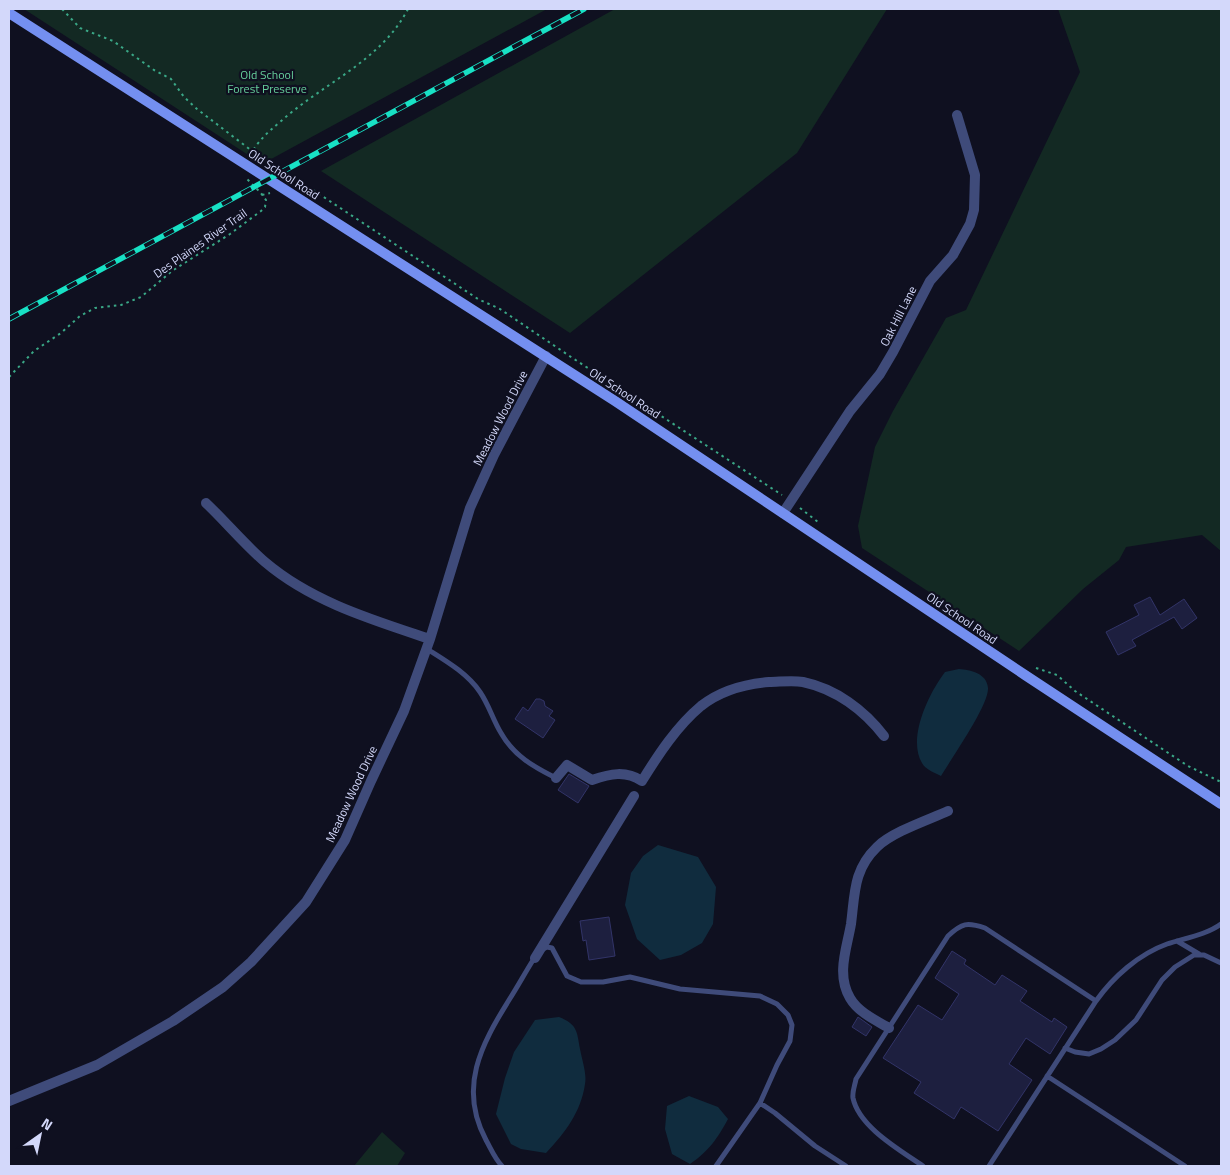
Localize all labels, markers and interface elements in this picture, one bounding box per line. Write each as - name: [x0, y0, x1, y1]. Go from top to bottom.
- park label: Old School Forest Preserve: [227, 65, 307, 98]
- street label: Old School Road: [244, 144, 324, 204]
- street label: Des Plaines River Trail: [149, 203, 251, 283]
- street label: Oak Hill Lane: [875, 283, 921, 349]
- street label: Old School Road: [585, 363, 665, 423]
- street label: Meadow Wood Drive: [468, 367, 532, 469]
- street label: Old School Road: [923, 587, 1001, 649]
- street label: Meadow Wood Drive: [320, 742, 382, 846]
- north arrow: [15, 1110, 65, 1160]
- text: N: [38, 1112, 57, 1135]

